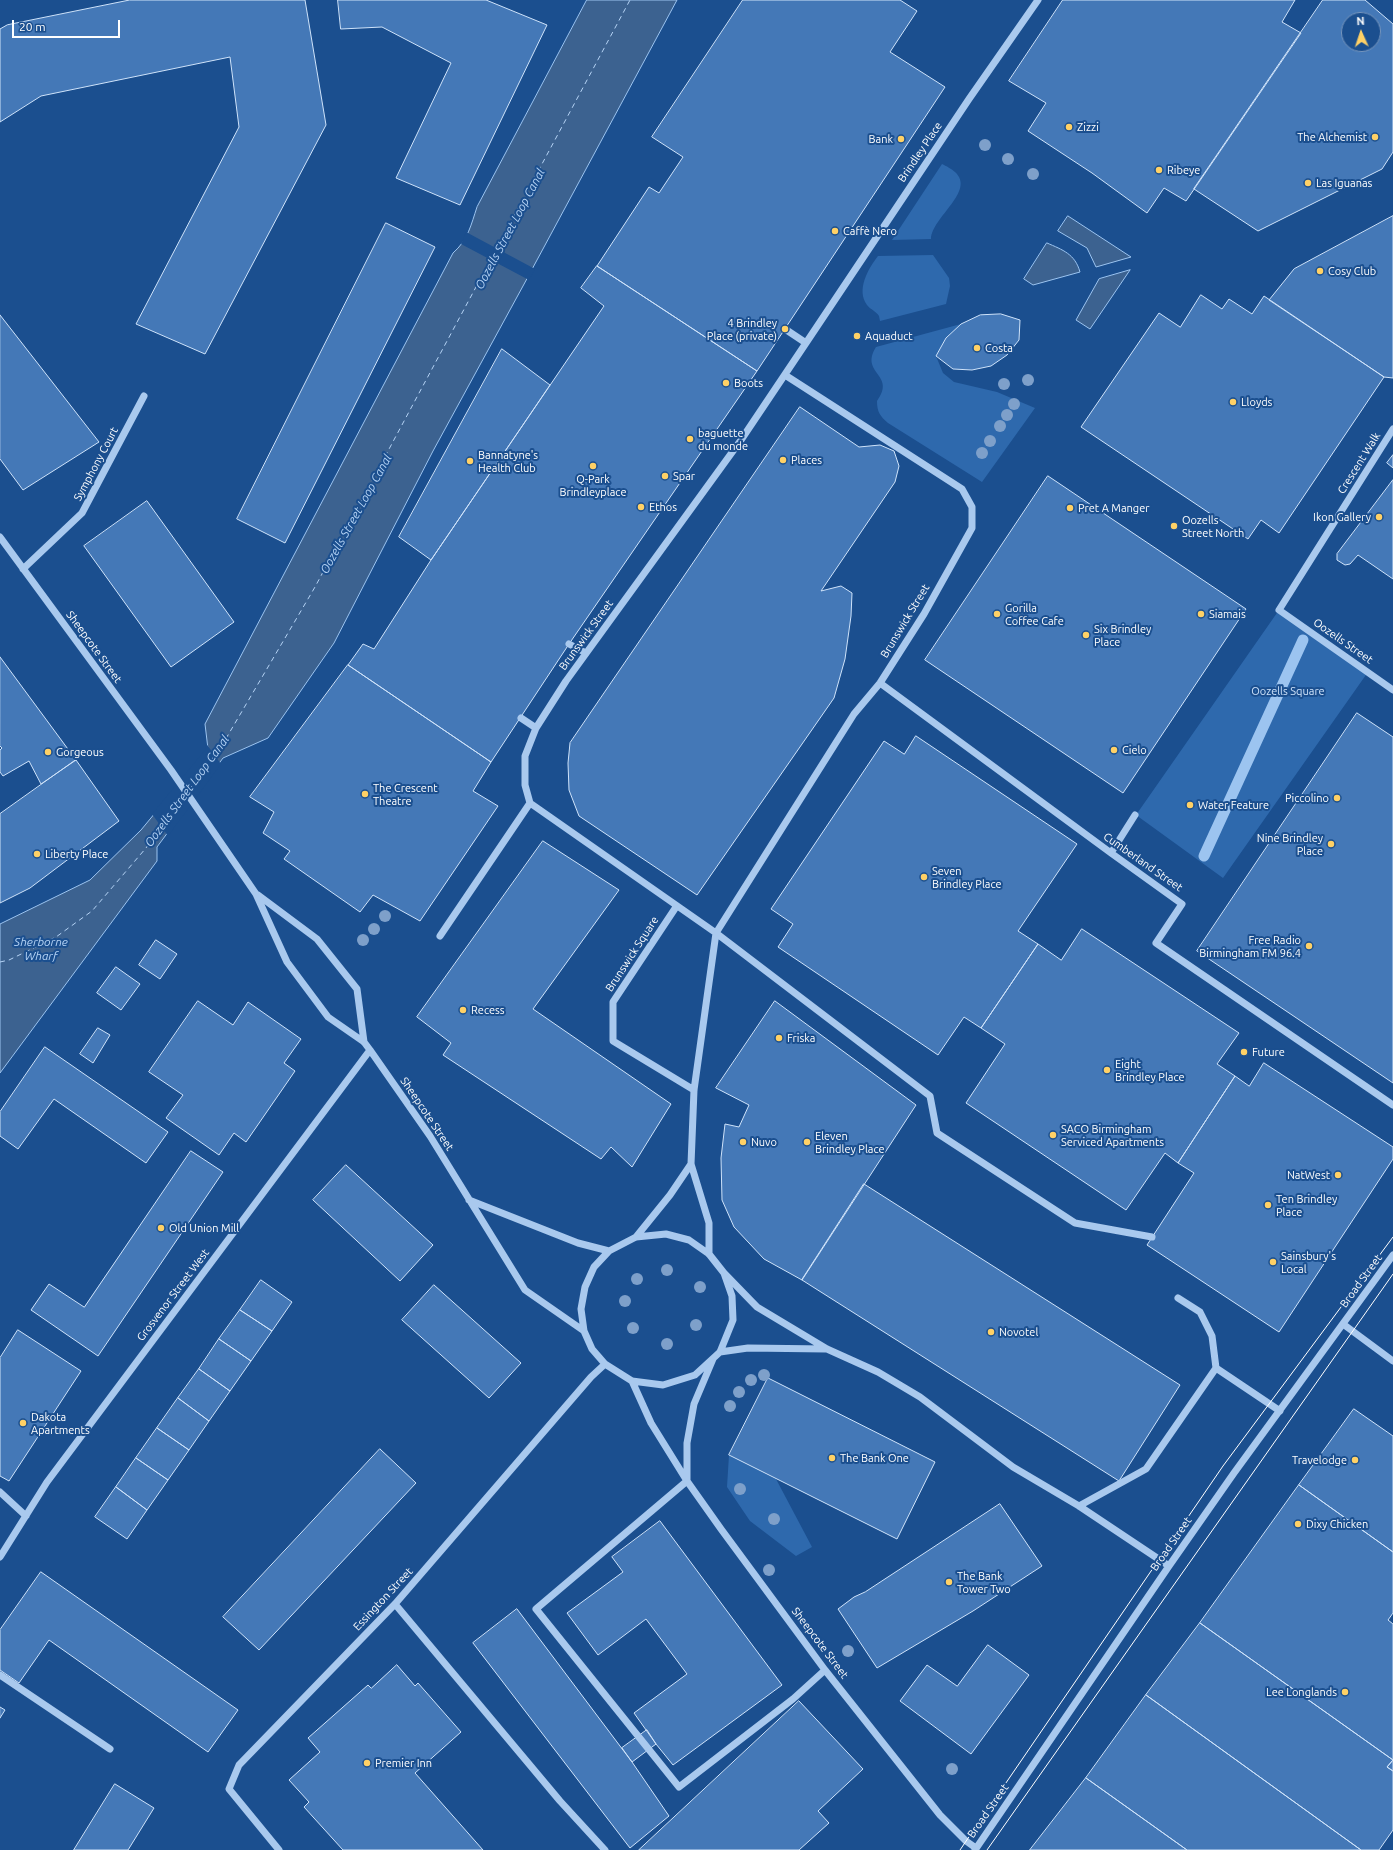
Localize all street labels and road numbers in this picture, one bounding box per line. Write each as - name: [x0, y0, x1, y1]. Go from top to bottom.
- street label: Brindley Place: [895, 119, 945, 185]
- street label: Symphony Court: [71, 425, 121, 503]
- street label: Crescent Walk: [1335, 430, 1383, 496]
- street label: Brunswick Street: [878, 582, 932, 660]
- street label: Brunswick Street: [556, 597, 616, 673]
- street label: Sheepcote Street: [63, 608, 125, 686]
- street label: Oozells Street: [1311, 616, 1375, 666]
- street label: Cumberland Street: [1101, 830, 1185, 894]
- street label: Brunswick Square: [603, 914, 661, 994]
- street label: Sheepcote Street: [398, 1075, 456, 1153]
- street label: Grosvenor Street West: [134, 1246, 212, 1344]
- street label: Broad Street: [1337, 1252, 1385, 1310]
- street label: Broad Street: [1148, 1514, 1194, 1574]
- street label: Essington Street: [350, 1565, 416, 1633]
- street label: Sheepcote Street: [789, 1605, 851, 1681]
- street label: Broad Street: [965, 1781, 1011, 1841]

